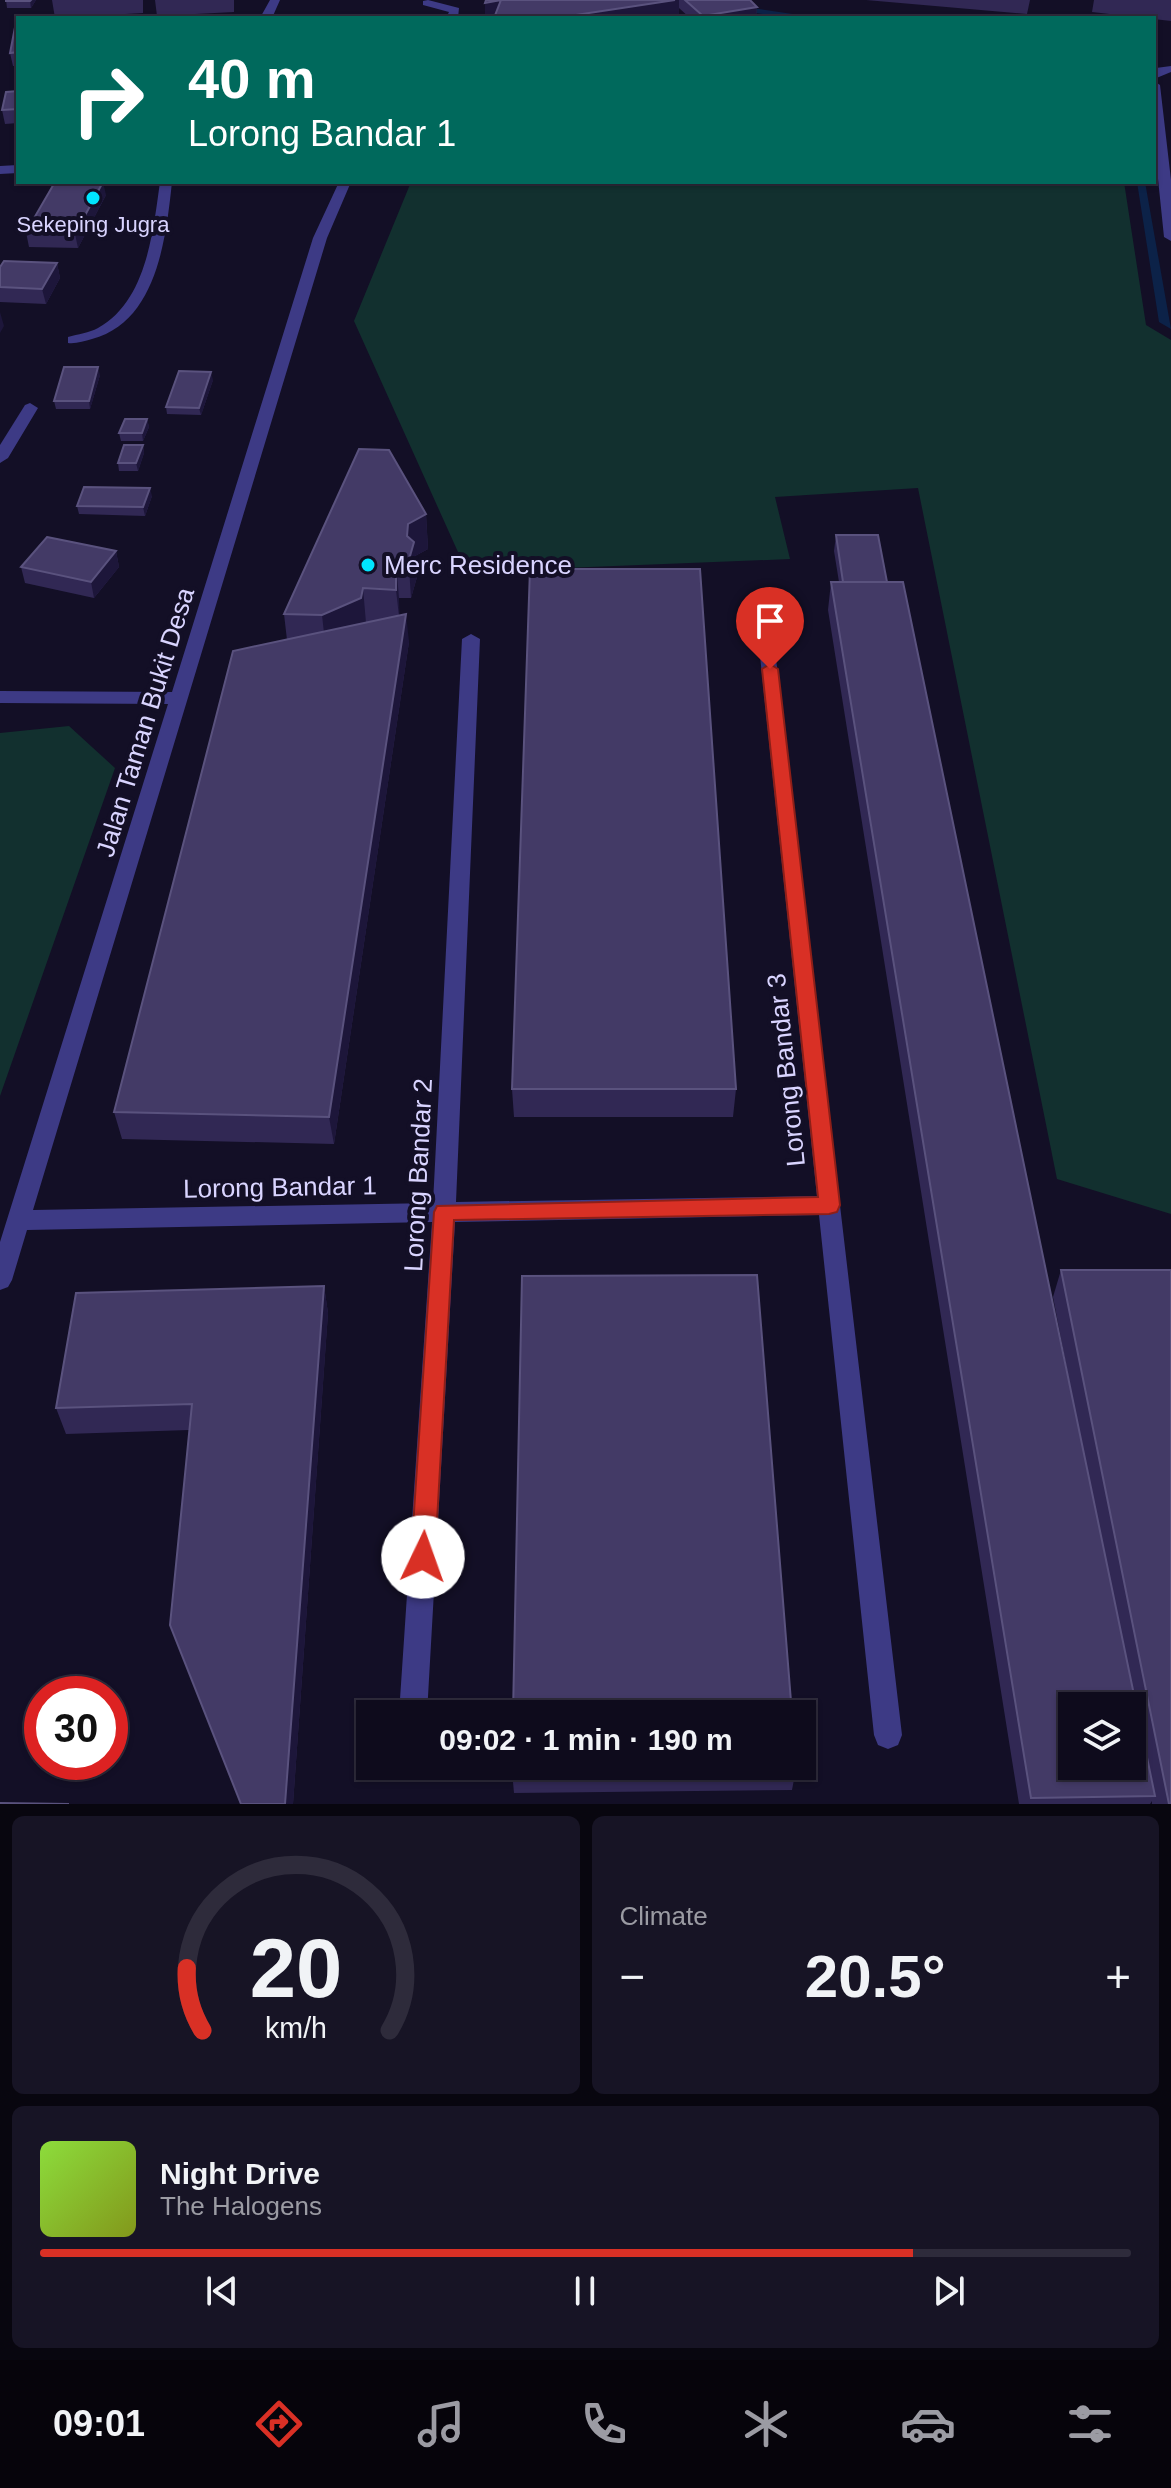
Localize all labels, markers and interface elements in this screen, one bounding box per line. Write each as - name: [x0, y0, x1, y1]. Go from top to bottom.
- text: 40 m: [188, 47, 316, 110]
- icon: right: [56, 48, 160, 152]
- text: Lorong Bandar 1: [188, 113, 456, 154]
- marker: Sekeping Jugra: [84, 189, 102, 207]
- place label: Sekeping Jugra: [17, 212, 170, 237]
- place label: Merc Residence: [384, 550, 572, 580]
- marker: Merc Residence: [359, 556, 377, 574]
- street label: Jalan Taman Bukit Desa: [90, 583, 200, 860]
- pin: [736, 587, 804, 669]
- icon: arrive: [748, 599, 792, 643]
- street label: Lorong Bandar 3: [761, 972, 811, 1168]
- street label: Lorong Bandar 2: [398, 1077, 438, 1273]
- street label: Lorong Bandar 1: [183, 1170, 377, 1204]
- position arrow: [381, 1515, 465, 1599]
- speed limit sign: 30: [24, 1676, 128, 1780]
- map controls: [1058, 1692, 1146, 1780]
- button: layers: [1058, 1692, 1146, 1780]
- text: 09:02 · 1 min · 190 m: [439, 1723, 733, 1756]
- text: Climate: [620, 1901, 708, 1931]
- text: 20: [249, 1922, 342, 2015]
- text: 20.5°: [805, 1943, 946, 2010]
- text: −: [620, 1952, 645, 2001]
- text: +: [1105, 1952, 1131, 2001]
- text: km/h: [265, 2012, 327, 2044]
- text: Night Drive: [160, 2157, 320, 2190]
- text: The Halogens: [160, 2191, 322, 2221]
- icon: previous: [200, 2269, 244, 2313]
- icon: pause: [563, 2269, 607, 2313]
- icon: next: [927, 2269, 971, 2313]
- icon: directions: [251, 2396, 307, 2452]
- icon: music: [413, 2396, 469, 2452]
- icon: phone: [576, 2396, 632, 2452]
- icon: climate: [738, 2396, 794, 2452]
- icon: car: [900, 2396, 956, 2452]
- icon: filters: [1062, 2396, 1118, 2452]
- text: 09:01: [53, 2403, 145, 2444]

